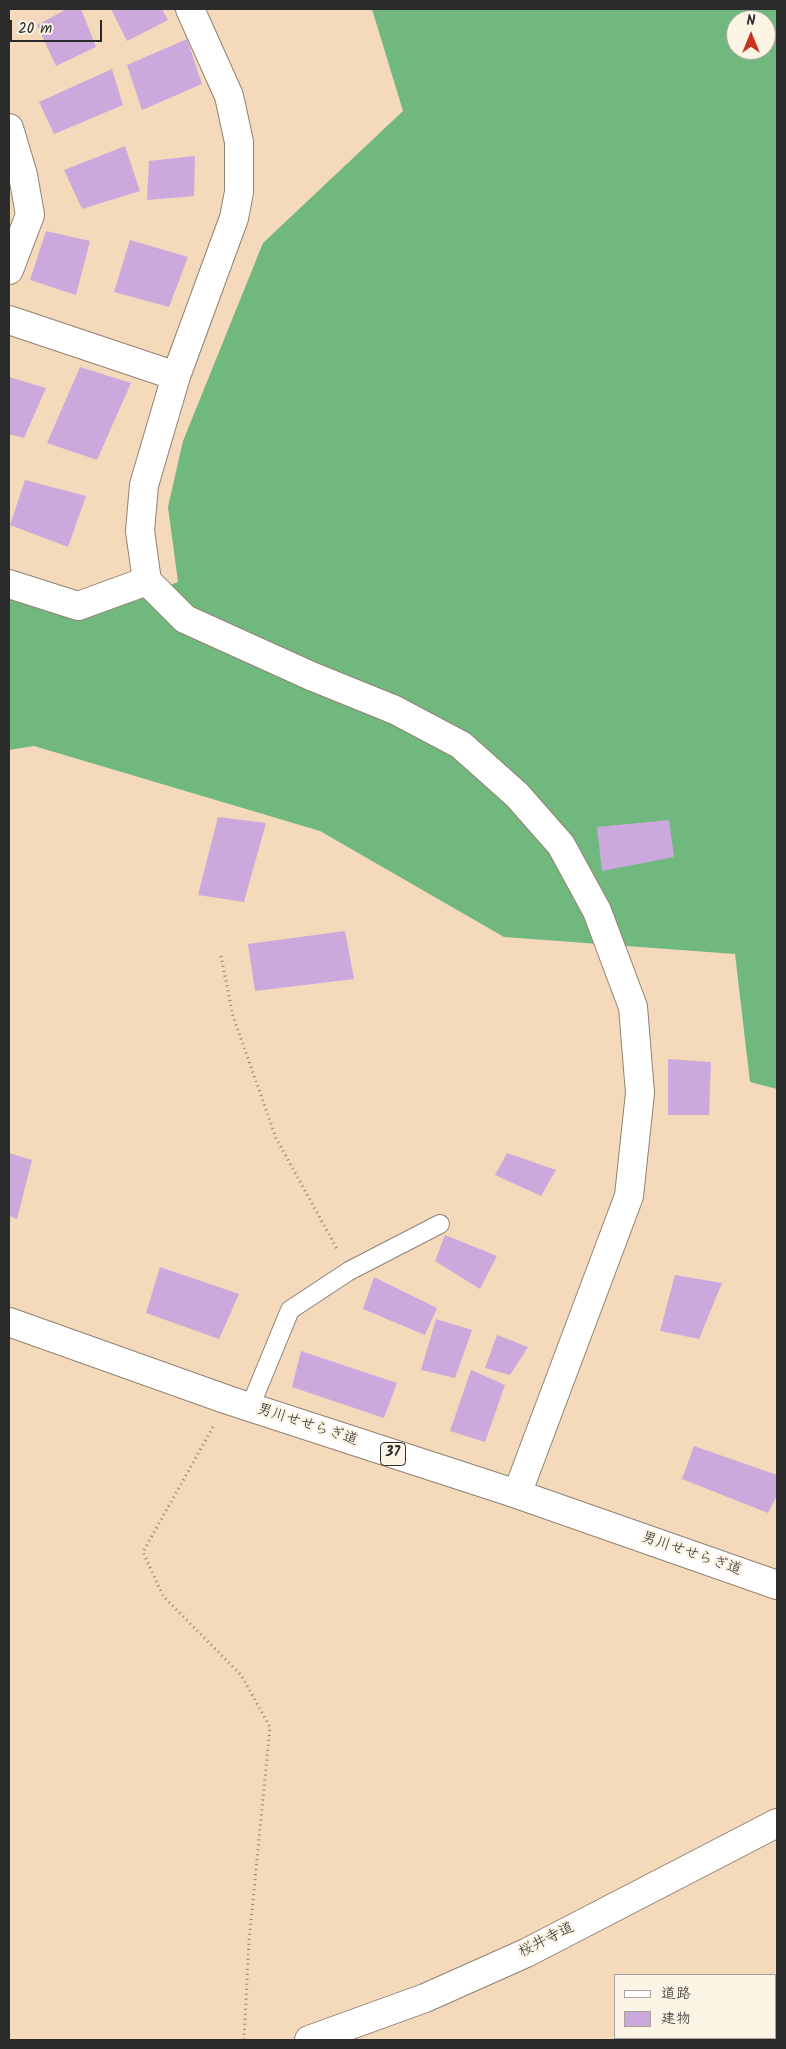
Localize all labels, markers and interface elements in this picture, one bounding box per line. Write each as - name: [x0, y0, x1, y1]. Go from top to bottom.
- scale bar: [12, 10, 105, 42]
- north arrow: [726, 10, 776, 60]
- text: N: [747, 10, 755, 32]
- text: 20 m: [18, 17, 52, 41]
- street label: 男川せせらぎ道: [254, 1401, 360, 1451]
- road number: 37: [380, 1442, 406, 1466]
- street label: 男川せせらぎ道: [638, 1529, 744, 1581]
- street label: 桜井寺道: [516, 1919, 578, 1963]
- legend: [614, 1974, 776, 2039]
- text: 道路: [661, 1982, 691, 2006]
- text: 建物: [661, 2007, 691, 2031]

